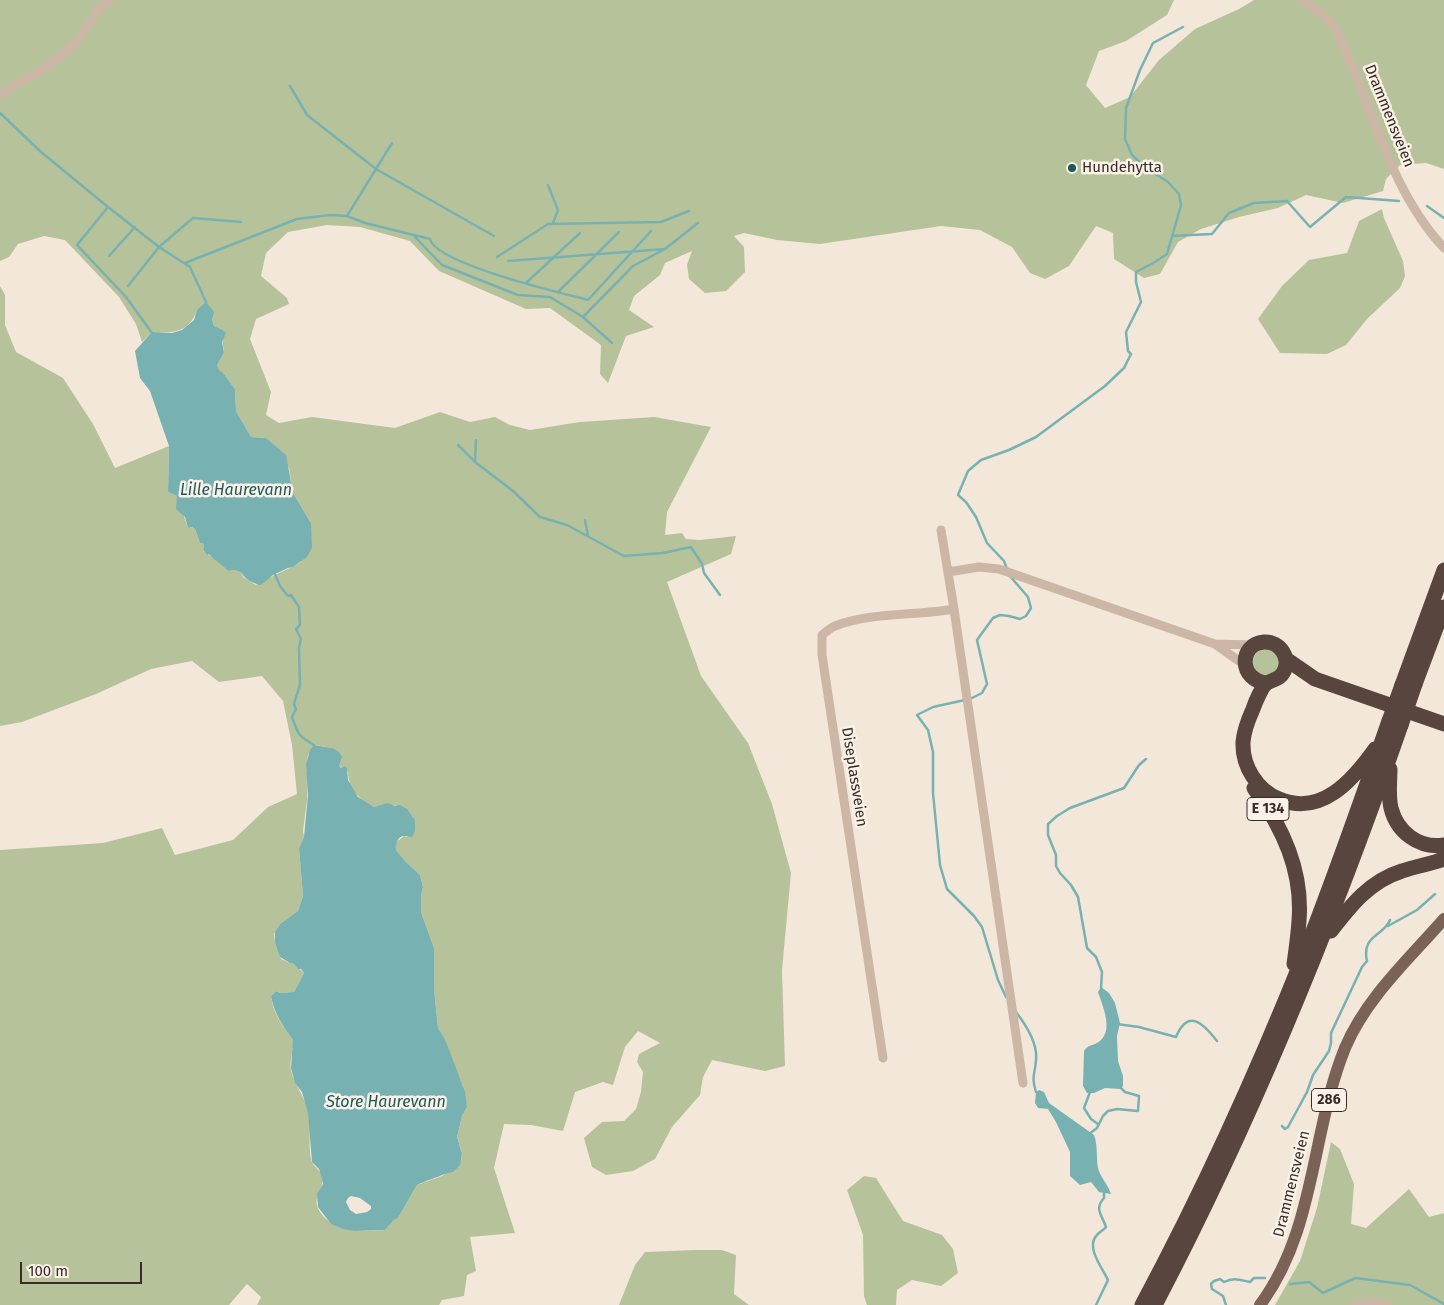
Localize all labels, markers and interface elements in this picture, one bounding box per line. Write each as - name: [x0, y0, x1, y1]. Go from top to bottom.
- street label: Drammensveien: [1360, 62, 1418, 170]
- place label: Hundehytta: [1082, 159, 1162, 177]
- marker: Hundehytta: [1066, 162, 1078, 174]
- water label: Lille Haurevann: [180, 481, 292, 501]
- street label: Diseplassveien: [837, 726, 871, 828]
- road number: E 134: [1247, 798, 1289, 821]
- road number: 286: [1312, 1088, 1346, 1112]
- water label: Store Haurevann: [326, 1093, 446, 1113]
- street label: Drammensveien: [1270, 1129, 1314, 1239]
- scale bar: [22, 1252, 145, 1284]
- text: 100 m: [28, 1262, 68, 1280]

